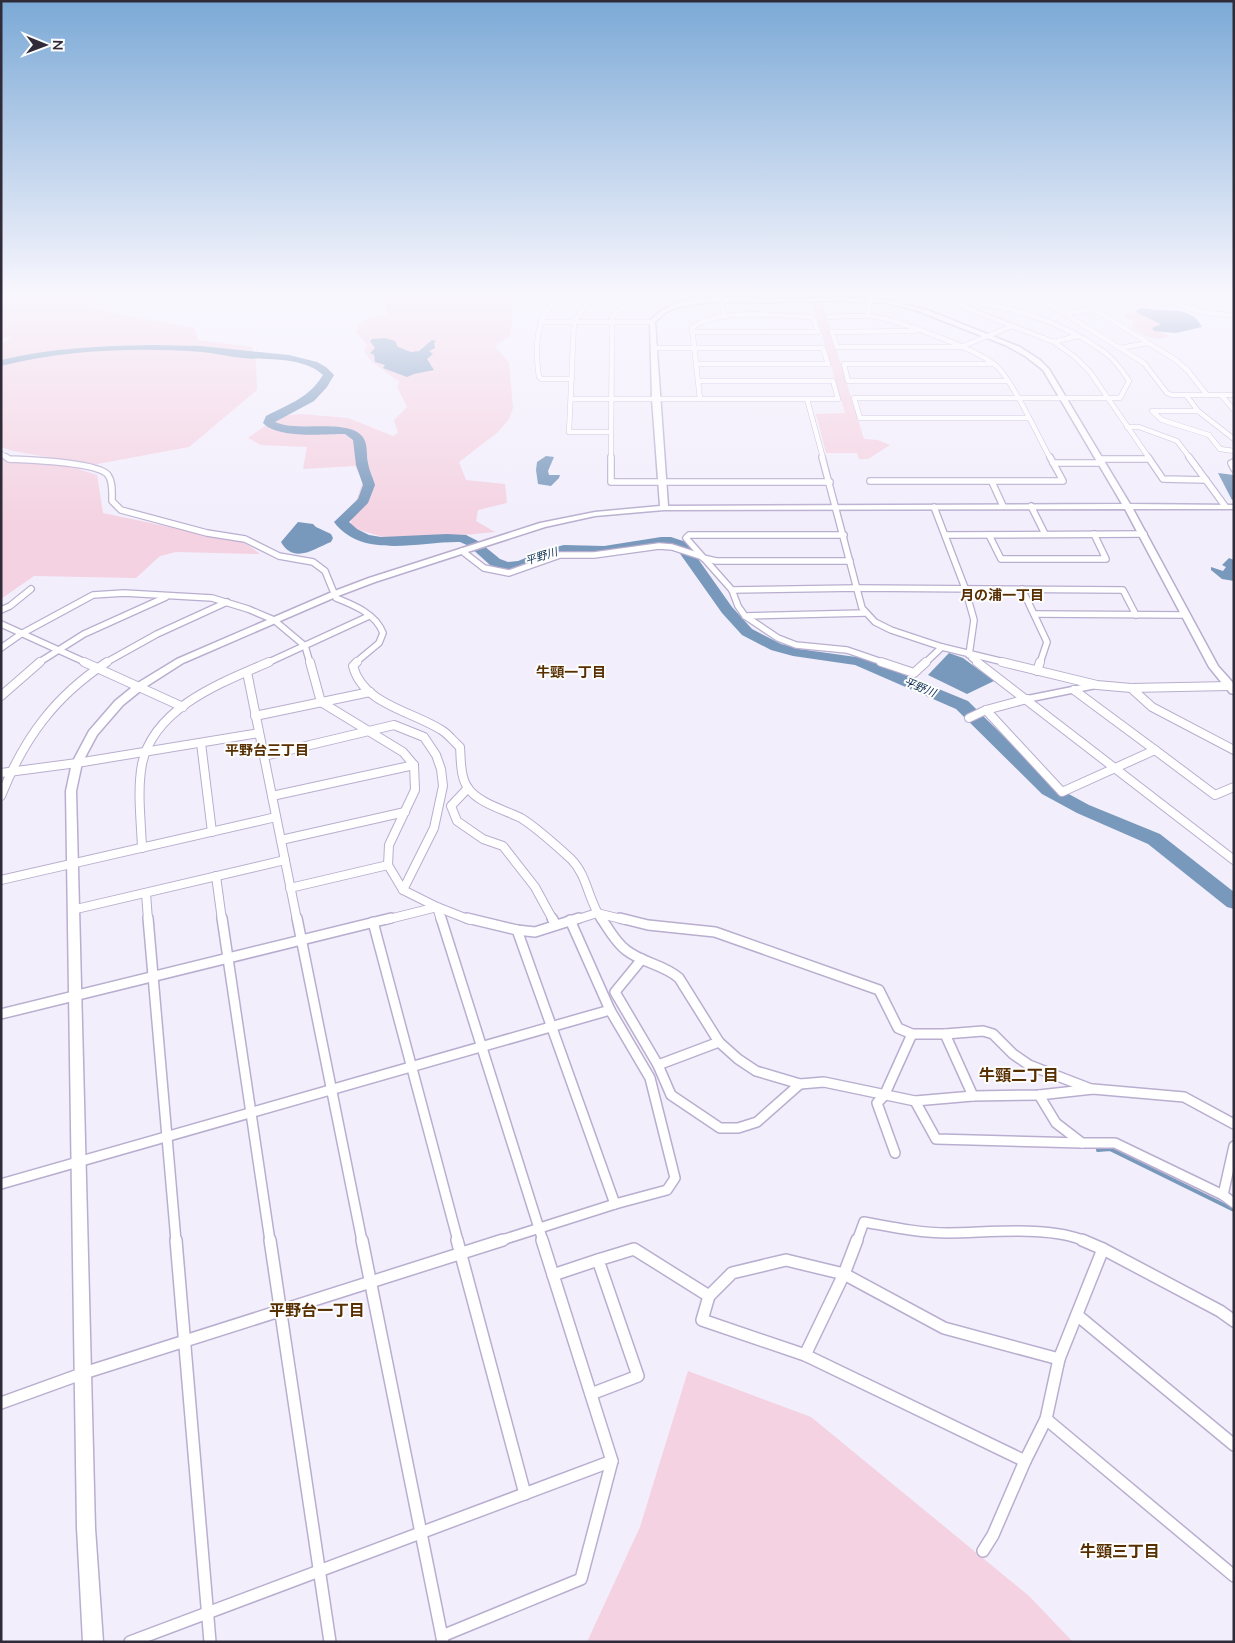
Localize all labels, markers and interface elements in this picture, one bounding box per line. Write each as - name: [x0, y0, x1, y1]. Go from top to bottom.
- north arrow: [20, 20, 70, 70]
- text: N: [49, 40, 67, 51]
- water label: 平野川: [523, 544, 560, 568]
- district label: 月の浦一丁目: [960, 586, 1044, 604]
- district label: 牛頸一丁目: [536, 663, 606, 681]
- water label: 平野川: [902, 674, 939, 700]
- district label: 平野台三丁目: [225, 741, 309, 759]
- district label: 牛頸二丁目: [979, 1065, 1059, 1085]
- district label: 平野台一丁目: [269, 1300, 365, 1320]
- district label: 牛頸三丁目: [1080, 1541, 1160, 1561]

